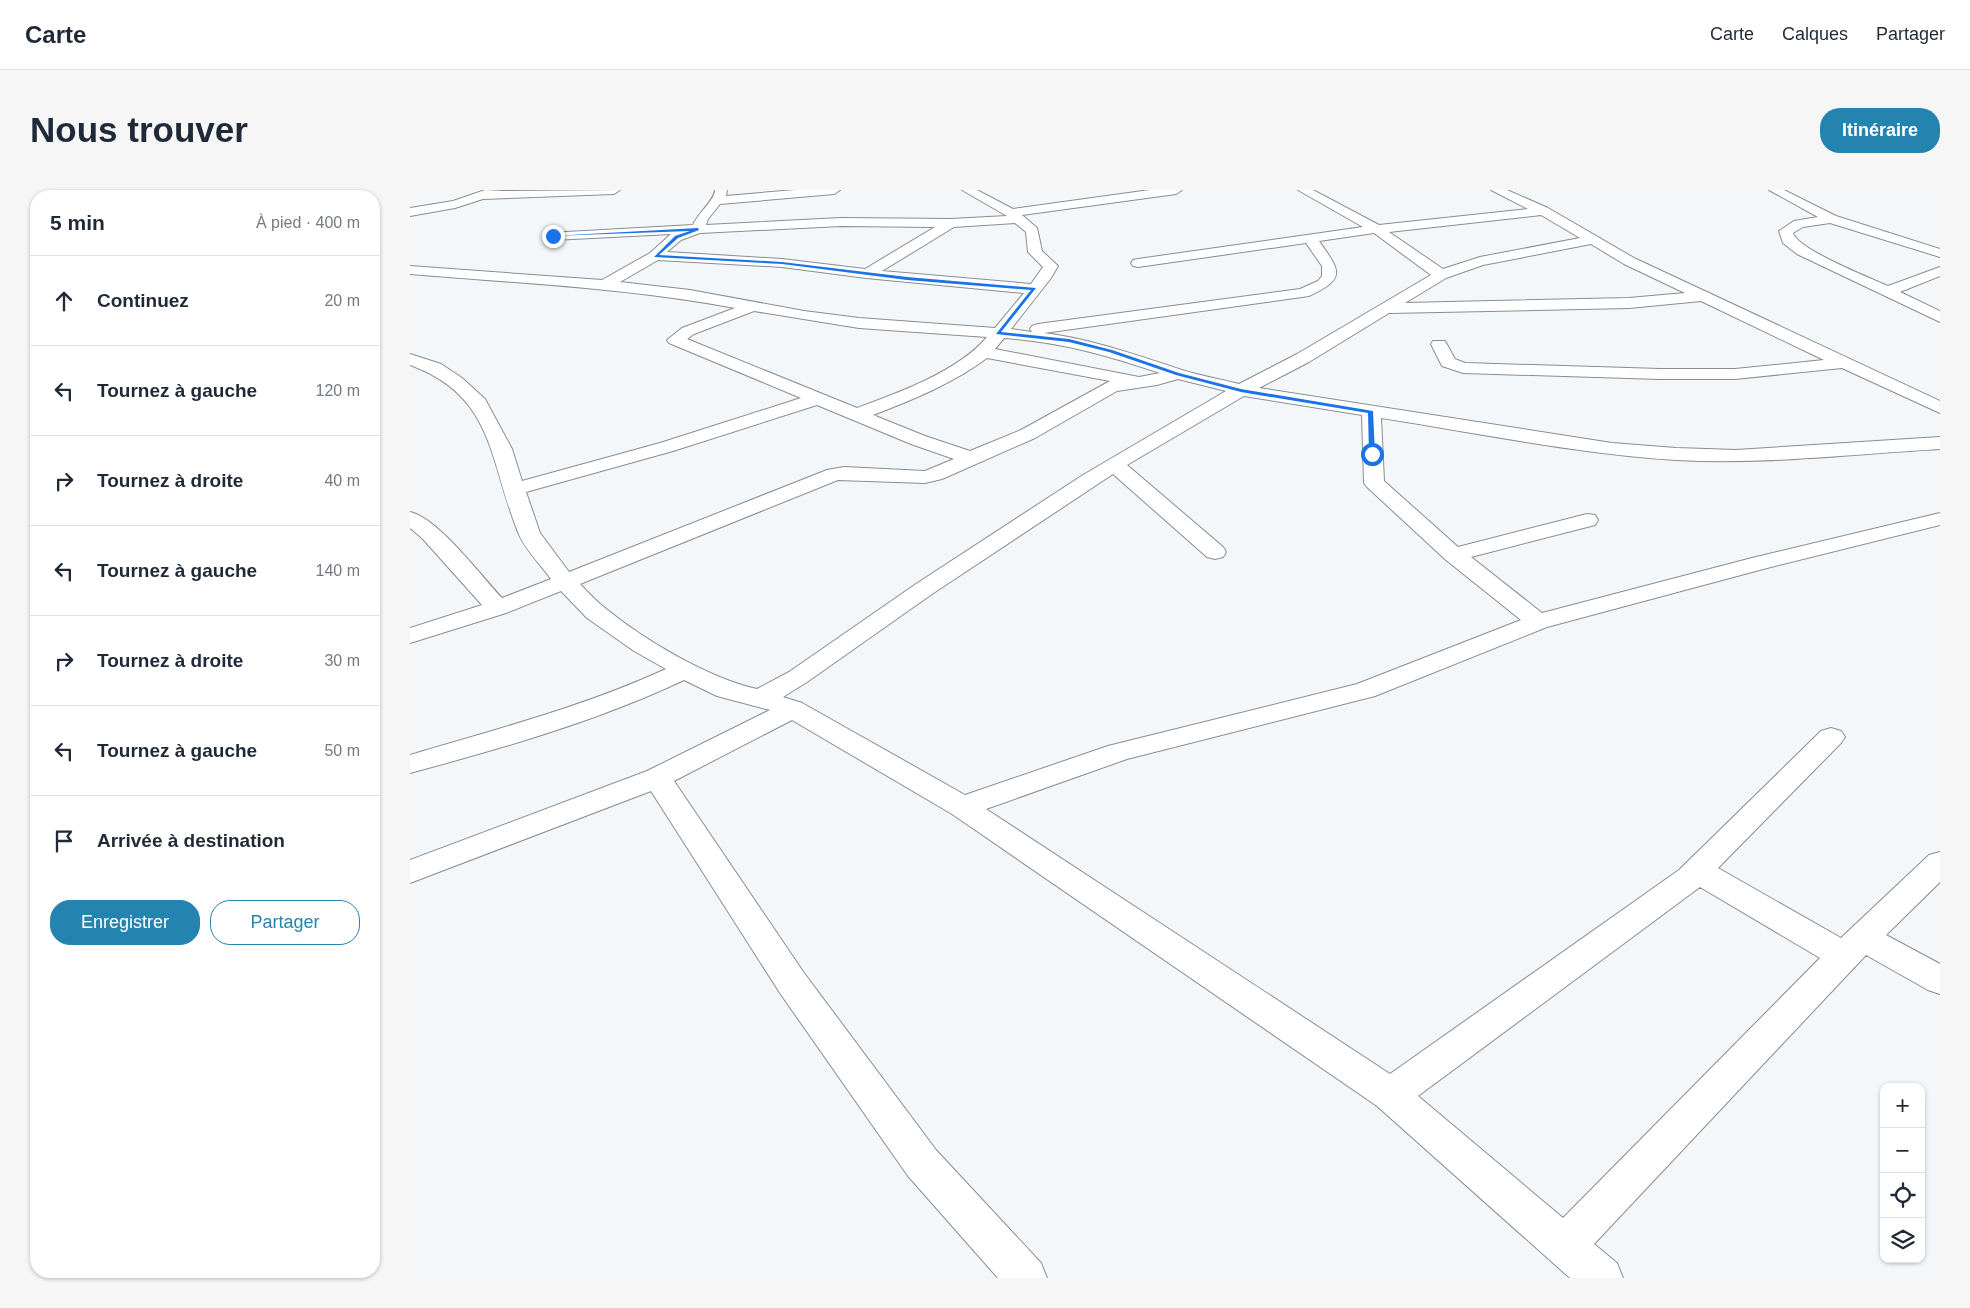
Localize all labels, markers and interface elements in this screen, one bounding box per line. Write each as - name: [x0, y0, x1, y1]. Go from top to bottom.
- text: Carte: [25, 21, 86, 48]
- text: Carte: [1710, 24, 1754, 44]
- text: Calques: [1782, 24, 1848, 44]
- text: Partager: [1876, 24, 1945, 44]
- button: Itinéraire: [1820, 108, 1940, 153]
- text: Nous trouver: [30, 110, 248, 149]
- text: 5 min: [50, 211, 105, 234]
- text: À pied · 400 m: [256, 214, 360, 231]
- route end: [542, 225, 565, 248]
- icon: ahead: [50, 287, 78, 315]
- text: Continuez: [97, 290, 189, 311]
- text: 20 m: [324, 292, 360, 309]
- icon: left: [50, 377, 78, 405]
- text: Tournez à gauche: [97, 380, 257, 401]
- text: 120 m: [316, 382, 360, 399]
- route start: [1361, 443, 1384, 466]
- icon: right: [50, 467, 78, 495]
- text: Tournez à droite: [97, 470, 243, 491]
- text: 40 m: [324, 472, 360, 489]
- icon: left: [50, 557, 78, 585]
- text: Tournez à gauche: [97, 560, 257, 581]
- text: 140 m: [316, 562, 360, 579]
- icon: right: [50, 647, 78, 675]
- text: Tournez à droite: [97, 650, 243, 671]
- text: 30 m: [324, 652, 360, 669]
- icon: left: [50, 737, 78, 765]
- text: Tournez à gauche: [97, 740, 257, 761]
- text: 50 m: [324, 742, 360, 759]
- icon: arrive: [50, 827, 78, 855]
- text: Arrivée à destination: [97, 830, 285, 851]
- button: Enregistrer: [50, 900, 200, 945]
- button: Partager: [210, 900, 360, 945]
- map controls: [1880, 1083, 1925, 1263]
- button: +: [1880, 1083, 1925, 1128]
- button: −: [1880, 1128, 1925, 1173]
- button: locate: [1880, 1173, 1925, 1218]
- button: layers: [1880, 1218, 1925, 1263]

